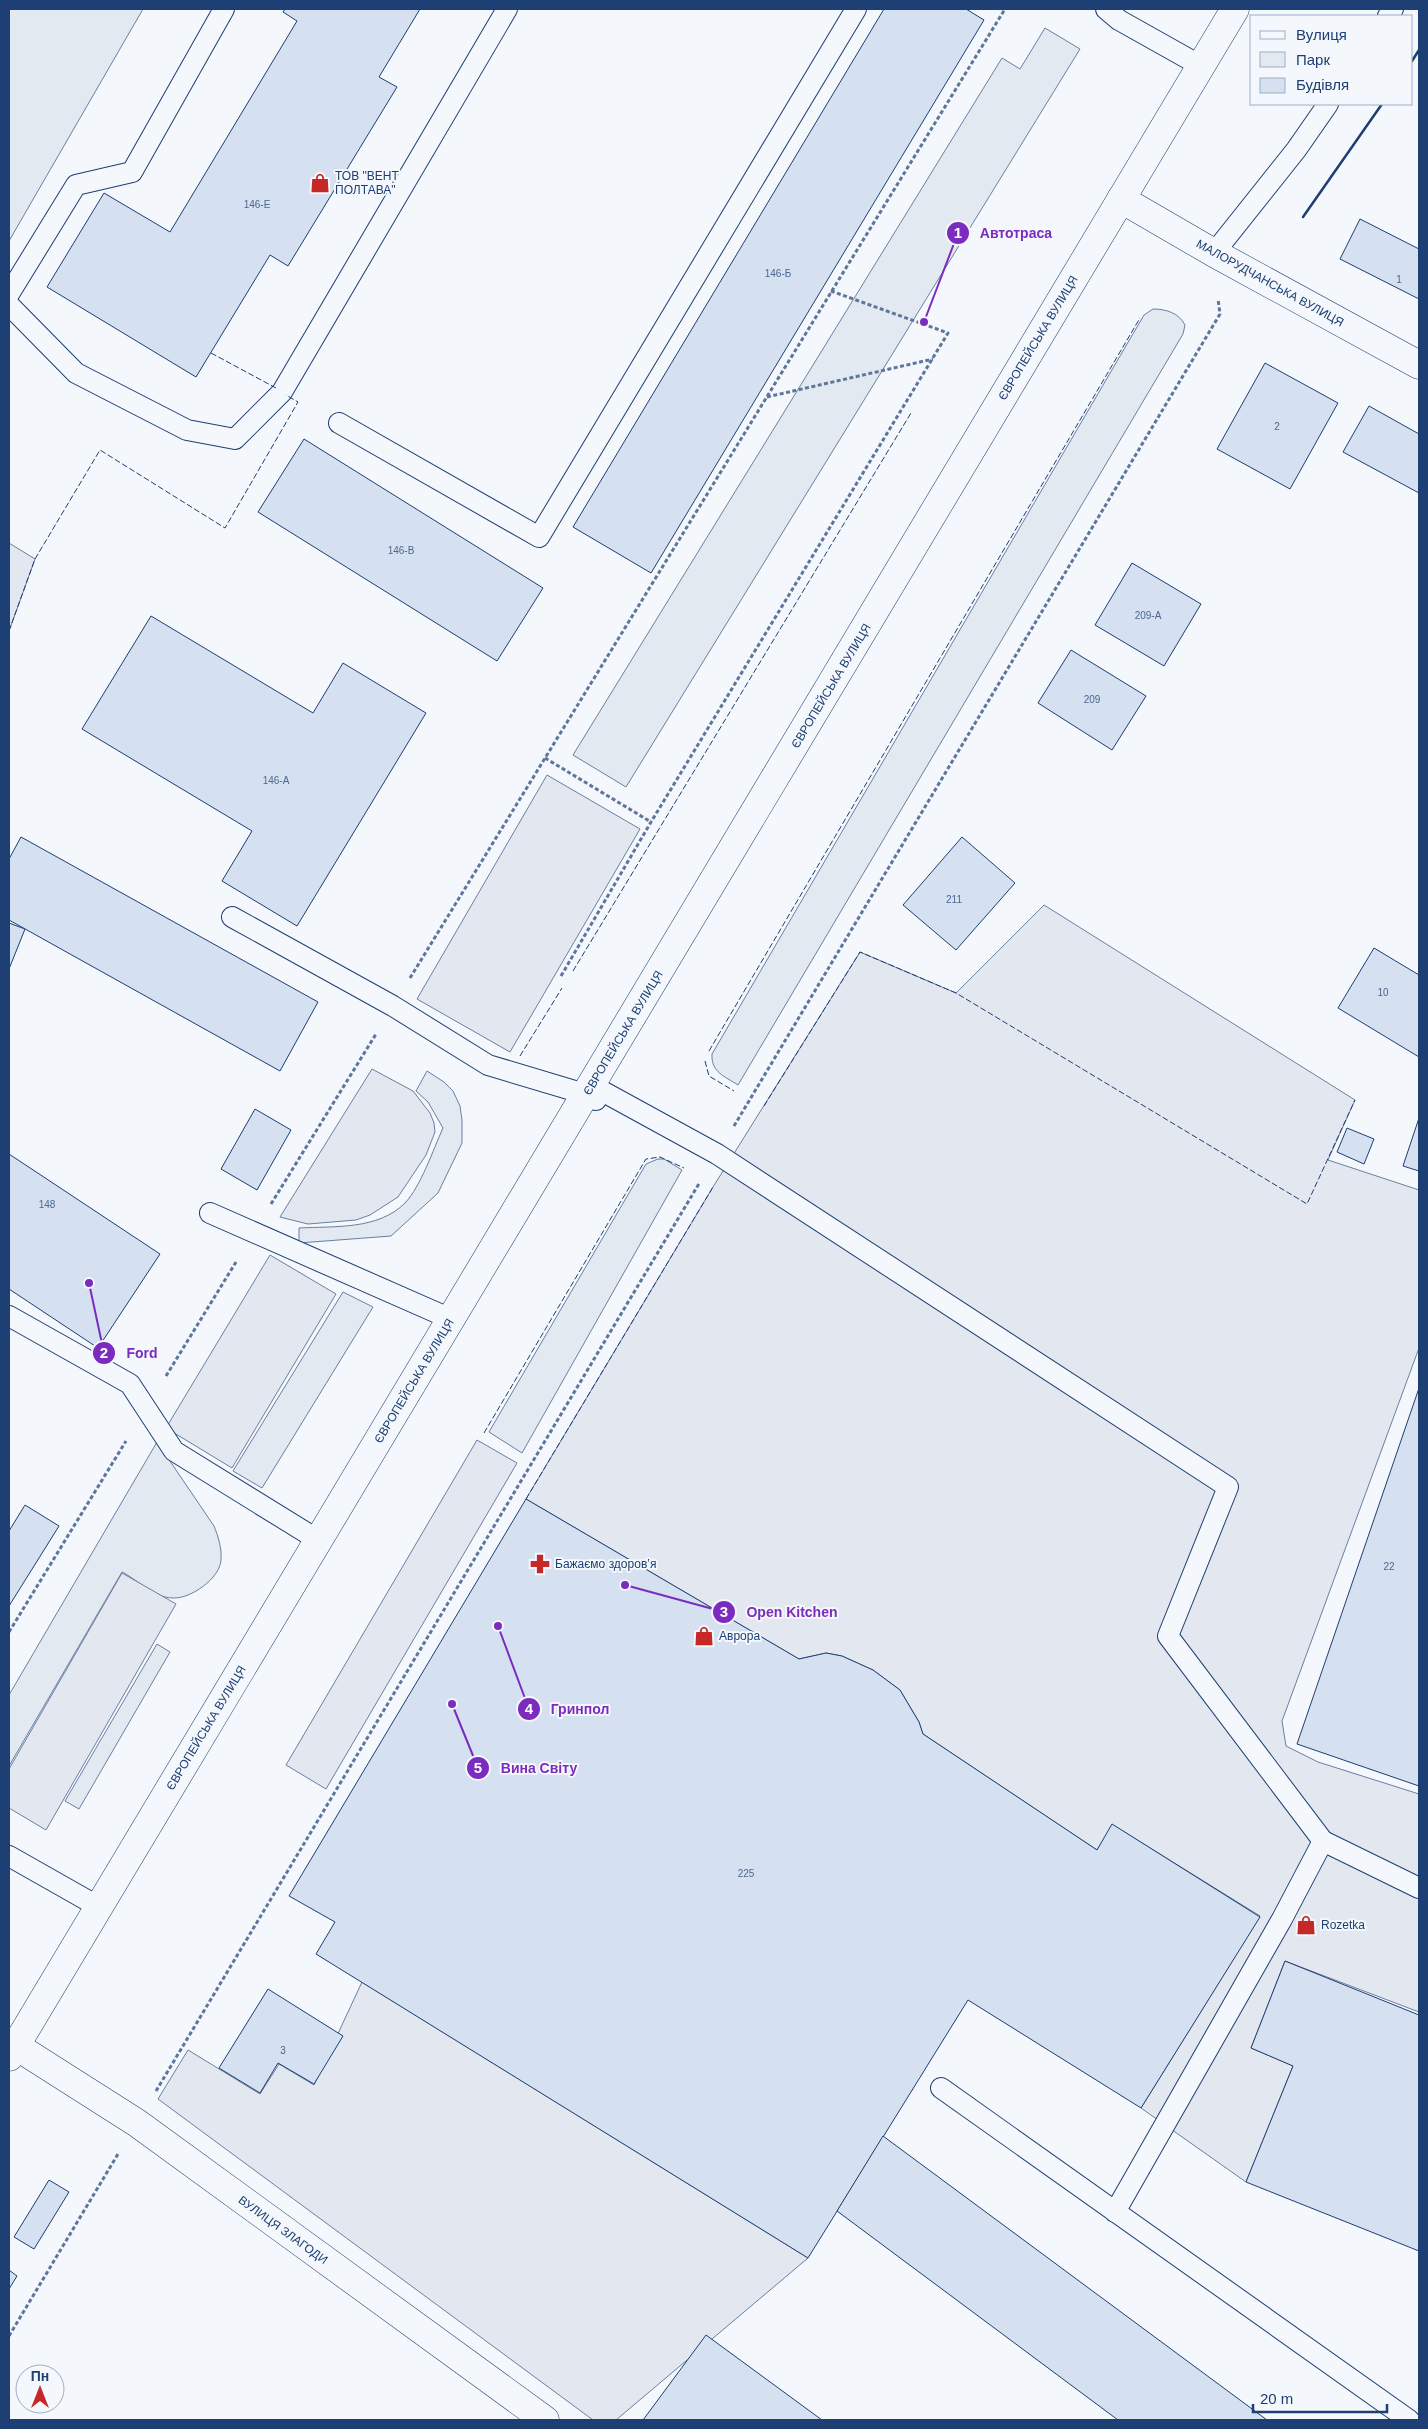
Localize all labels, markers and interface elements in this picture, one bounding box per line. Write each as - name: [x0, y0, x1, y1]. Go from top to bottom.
- legend: [1250, 15, 1413, 105]
- text: Вулиця: [1296, 26, 1347, 43]
- text: Парк: [1296, 51, 1330, 68]
- text: Будівля: [1296, 76, 1349, 93]
- place label: ТОВ "ВЕНТ ПОЛТАВА": [335, 169, 399, 197]
- shop icon: ТОВ "ВЕНТ ПОЛТАВА": [309, 172, 331, 194]
- house number: 146-Е: [244, 199, 271, 210]
- callout: Автотраса: [945, 218, 1062, 247]
- text: 1: [954, 224, 962, 241]
- text: Автотраса: [980, 225, 1052, 241]
- street label: МАЛОРУДЧАНСЬКА ВУЛИЦЯ: [1194, 237, 1346, 329]
- house number: 146-Б: [765, 268, 792, 279]
- street label: ЄВРОПЕЙСЬКА ВУЛИЦЯ: [994, 273, 1081, 403]
- house number: 1: [1396, 274, 1402, 285]
- house number: 2: [1274, 421, 1280, 432]
- house number: 146-В: [388, 545, 415, 556]
- house number: 209-А: [1135, 610, 1162, 621]
- street label: ЄВРОПЕЙСЬКА ВУЛИЦЯ: [787, 621, 874, 751]
- house number: 209: [1084, 694, 1101, 705]
- house number: 146-А: [263, 775, 290, 786]
- house number: 211: [946, 894, 962, 905]
- street label: ЄВРОПЕЙСЬКА ВУЛИЦЯ: [579, 968, 666, 1098]
- house number: 10: [1377, 987, 1389, 998]
- house number: 148: [39, 1199, 56, 1210]
- street label: ЄВРОПЕЙСЬКА ВУЛИЦЯ: [370, 1316, 457, 1446]
- callout: Ford: [91, 1339, 167, 1368]
- text: 2: [100, 1344, 108, 1361]
- text: Ford: [126, 1345, 158, 1361]
- pharmacy icon: Бажаємо здоровʼя: [529, 1553, 551, 1575]
- place label: Бажаємо здоровʼя: [555, 1557, 656, 1571]
- house number: 22: [1383, 1561, 1395, 1572]
- callout: Open Kitchen: [712, 1598, 848, 1627]
- text: 3: [720, 1603, 728, 1620]
- text: Open Kitchen: [746, 1604, 838, 1620]
- shop icon: Аврора: [693, 1625, 715, 1647]
- place label: Аврора: [719, 1629, 760, 1643]
- street label: ЄВРОПЕЙСЬКА ВУЛИЦЯ: [162, 1663, 249, 1793]
- callout: Гринпол: [516, 1694, 620, 1723]
- text: 4: [525, 1700, 534, 1717]
- text: Гринпол: [551, 1701, 609, 1717]
- callout: Вина Світу: [466, 1754, 587, 1783]
- text: 5: [474, 1759, 482, 1776]
- text: Вина Світу: [501, 1760, 577, 1776]
- house number: 225: [738, 1868, 755, 1879]
- shop icon: Rozetka: [1295, 1914, 1317, 1936]
- place label: Rozetka: [1321, 1918, 1365, 1932]
- house number: 3: [280, 2045, 286, 2056]
- street label: ВУЛИЦЯ ЗЛАГОДИ: [236, 2193, 330, 2267]
- north arrow: [15, 2364, 65, 2414]
- text: Пн: [31, 2368, 49, 2384]
- scale bar: [1253, 2382, 1387, 2414]
- text: 20 m: [1260, 2390, 1293, 2407]

